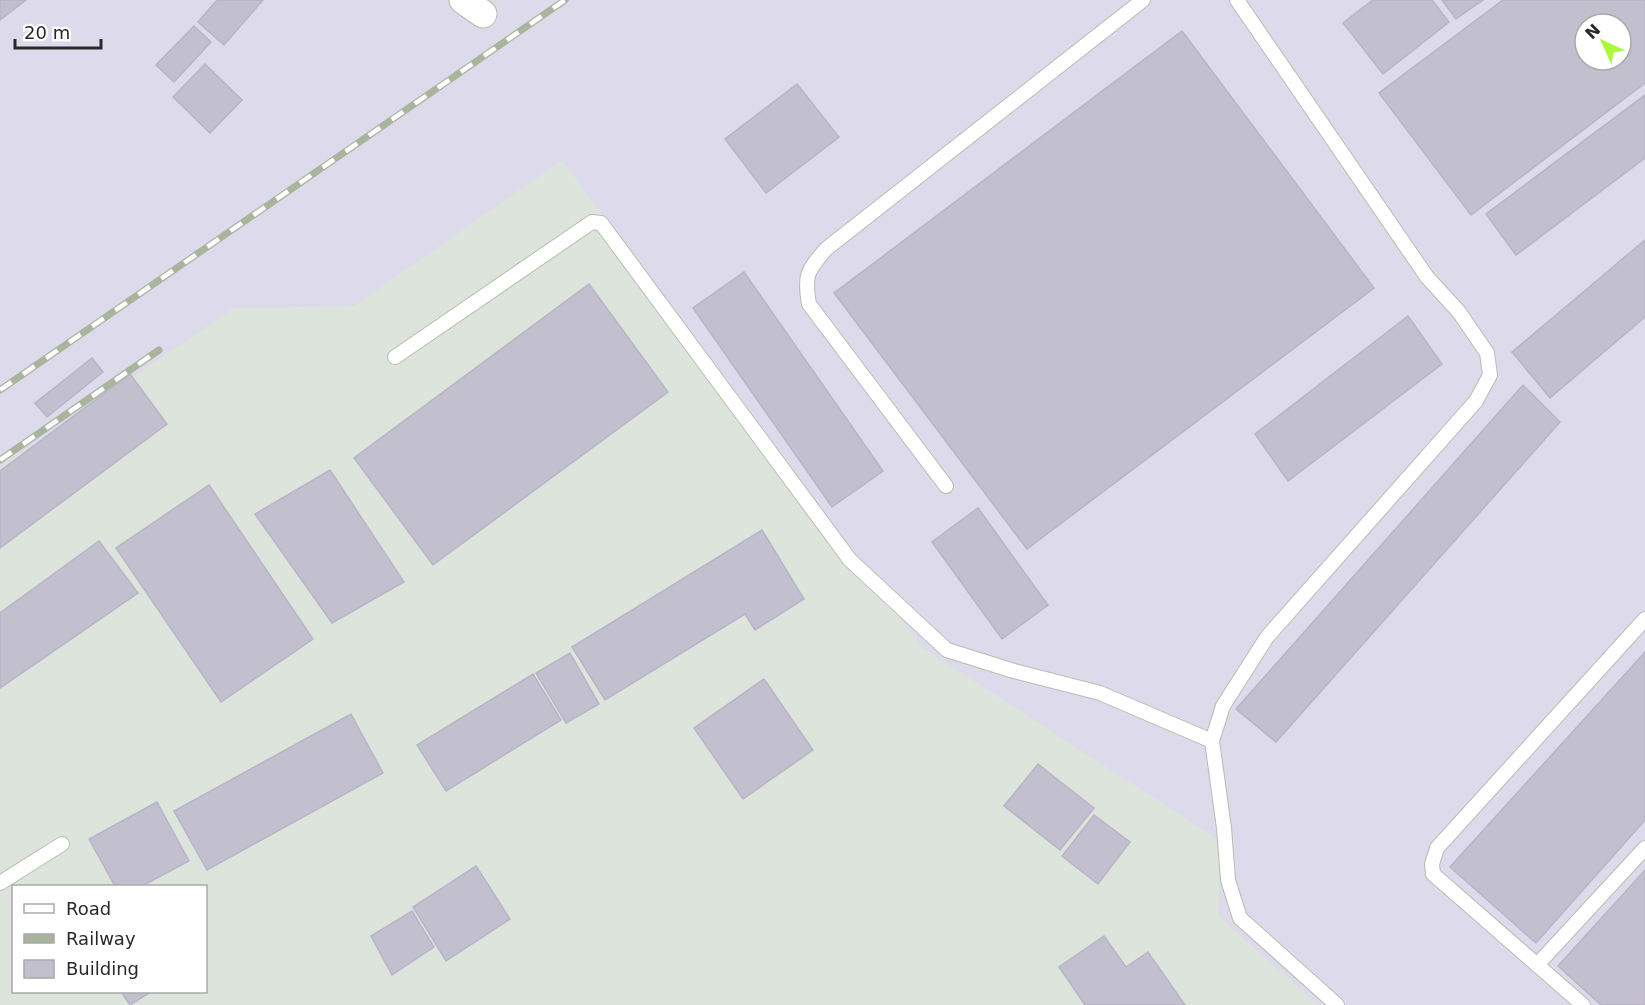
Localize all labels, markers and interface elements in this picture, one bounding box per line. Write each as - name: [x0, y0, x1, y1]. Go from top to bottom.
- scale bar: [15, 12, 100, 50]
- north arrow: [1573, 12, 1633, 72]
- text: N: [1581, 20, 1604, 43]
- text: 20 m: [24, 22, 70, 43]
- legend: [12, 885, 207, 993]
- text: Road: [66, 898, 111, 919]
- text: Railway: [66, 928, 136, 949]
- text: Building: [66, 958, 139, 979]

